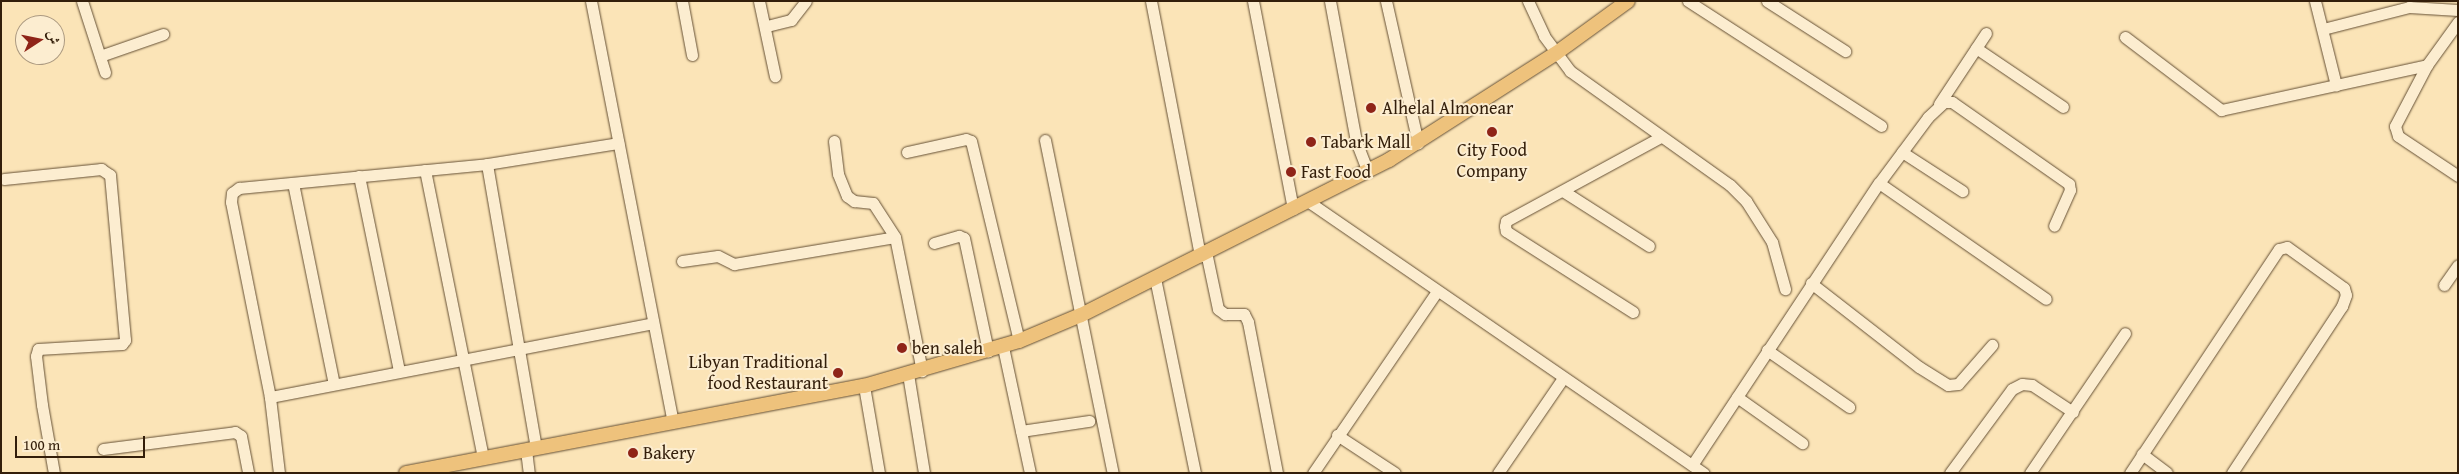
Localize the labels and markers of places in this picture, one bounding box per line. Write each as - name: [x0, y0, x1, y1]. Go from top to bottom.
- place label: Alhelal Almonear: [1382, 97, 1513, 119]
- marker: Alhelal Almonear: [1364, 101, 1378, 115]
- marker: City Food Company: [1486, 126, 1498, 138]
- place label: Tabark Mall: [1321, 131, 1411, 153]
- marker: Tabark Mall: [1305, 136, 1317, 148]
- place label: City Food Company: [1457, 140, 1527, 182]
- place label: Fast Food: [1301, 161, 1371, 183]
- marker: Fast Food: [1285, 166, 1297, 178]
- place label: ben saleh: [912, 337, 983, 359]
- marker: ben saleh: [896, 342, 908, 354]
- place label: Libyan Traditional food Restaurant: [689, 352, 828, 394]
- marker: Libyan Traditional food Restaurant: [832, 367, 844, 379]
- place label: Bakery: [643, 442, 695, 464]
- marker: Bakery: [627, 447, 639, 459]

